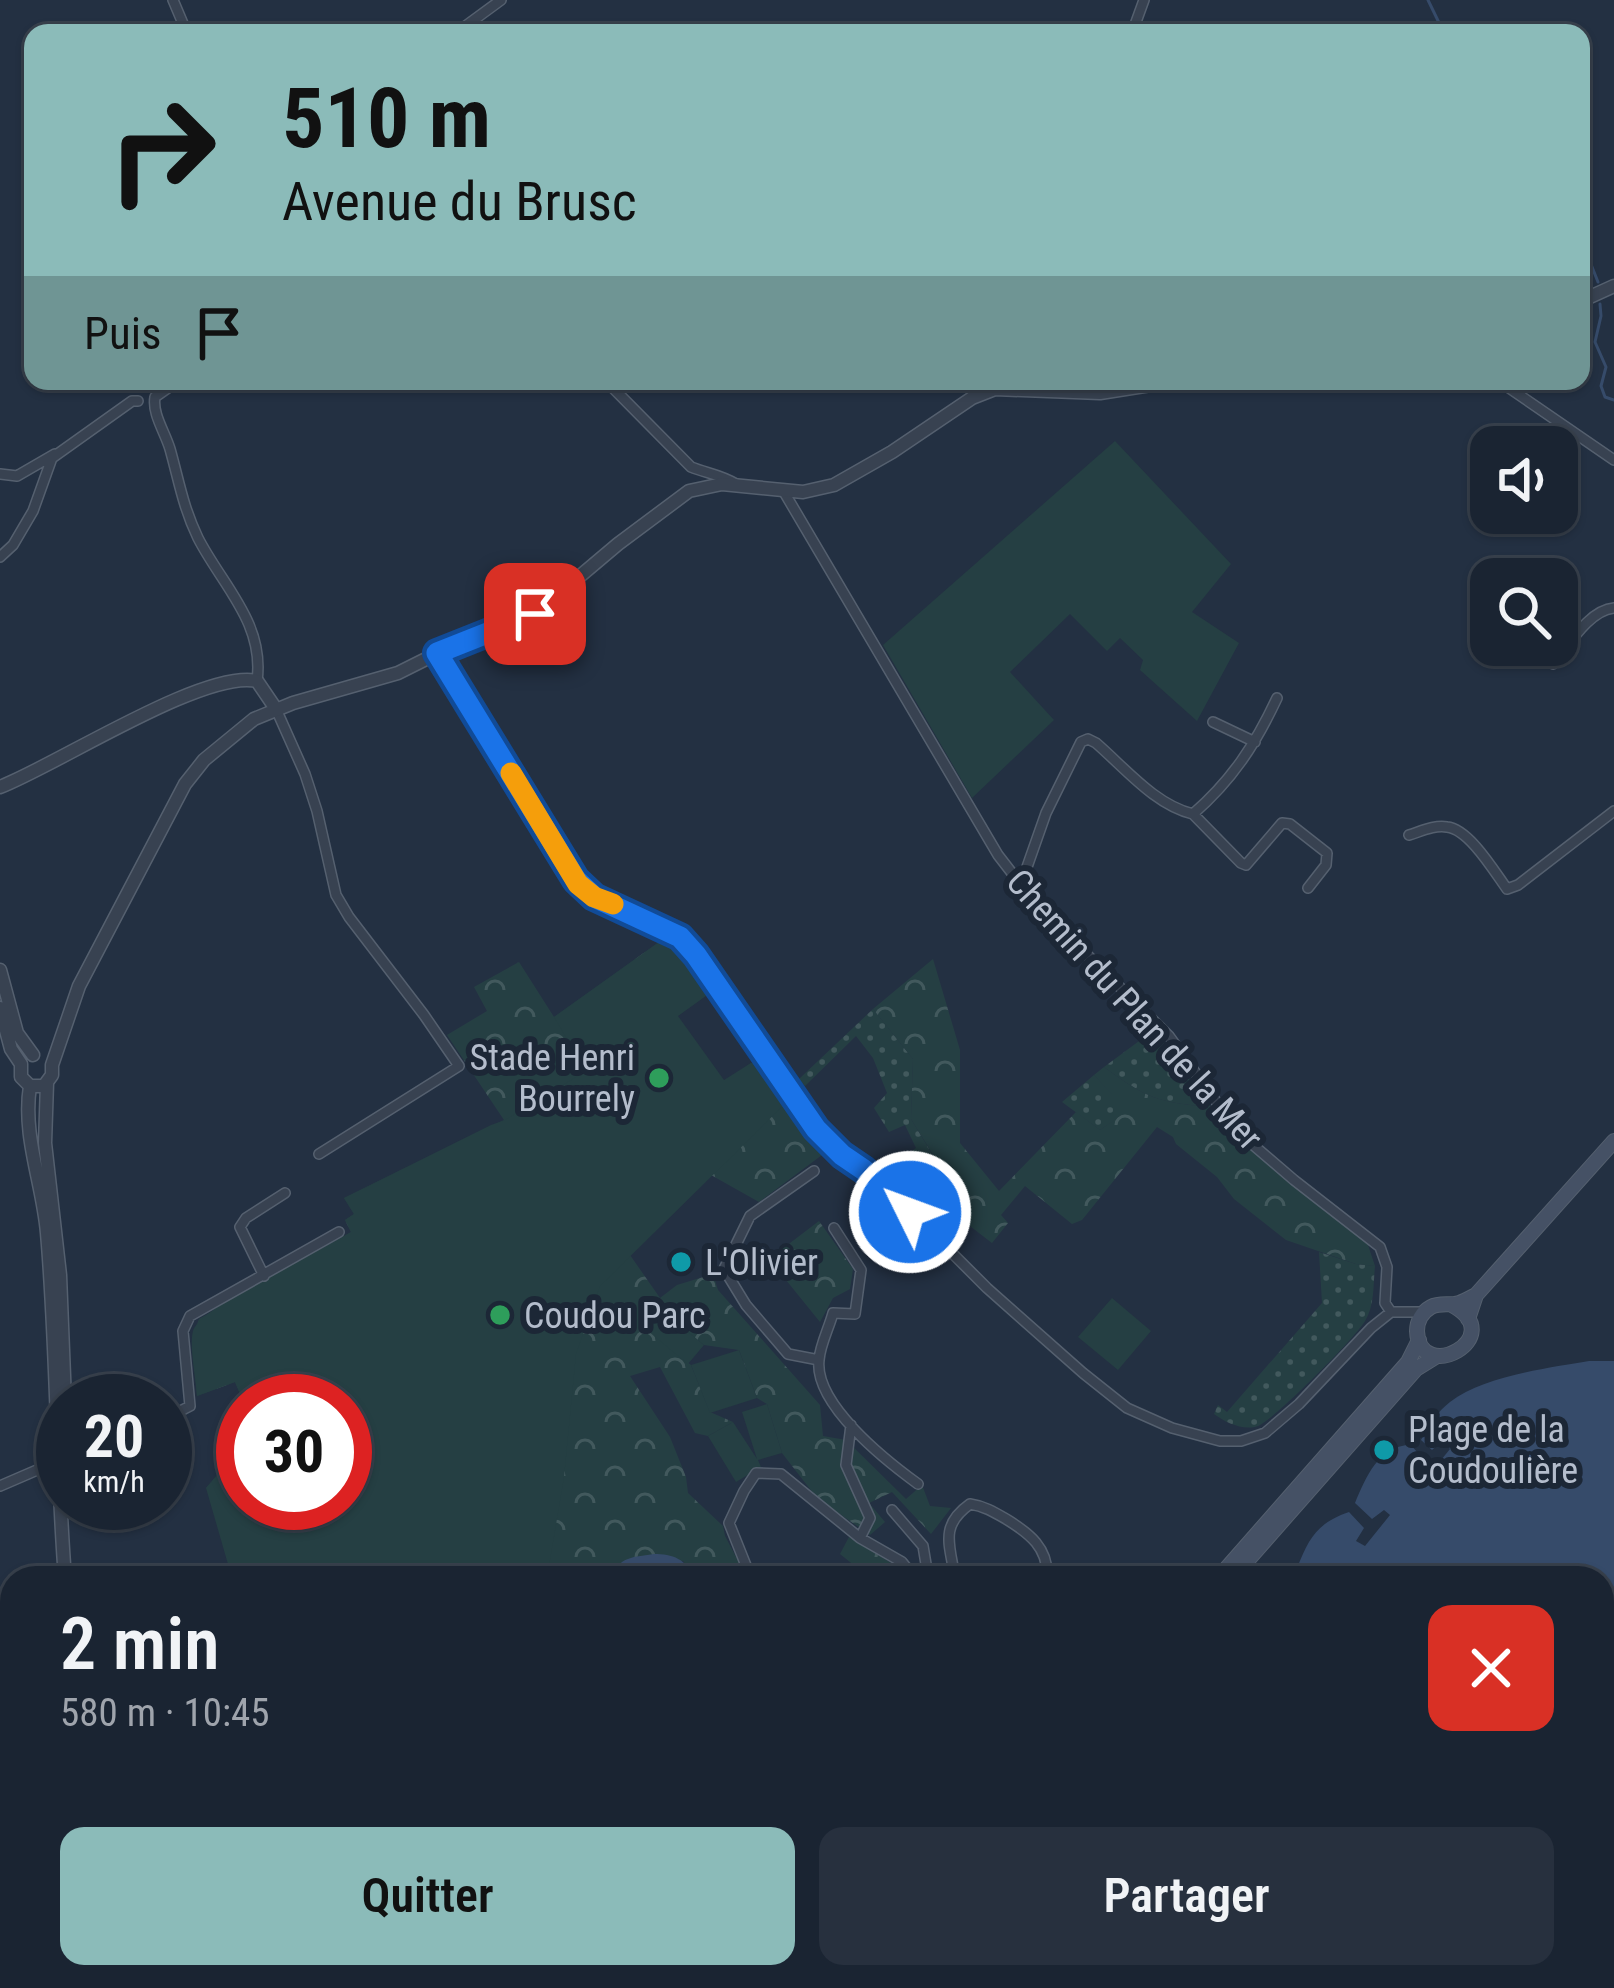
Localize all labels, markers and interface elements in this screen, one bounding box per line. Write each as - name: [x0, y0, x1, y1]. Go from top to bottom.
- text: 510 m: [282, 69, 491, 168]
- icon: right: [84, 72, 240, 228]
- text: Avenue du Brusc: [282, 170, 637, 233]
- icon: arrive: [186, 300, 252, 366]
- text: Puis: [84, 307, 162, 360]
- map controls: [1470, 426, 1578, 666]
- button: sound: [1470, 426, 1578, 534]
- button: search: [1470, 558, 1578, 666]
- pin: [484, 563, 586, 665]
- icon: arrive: [502, 581, 568, 647]
- street label: Chemin du Plan de la Mer: [997, 861, 1271, 1158]
- place label: Stade Henri Bourrely: [470, 1037, 635, 1120]
- marker: Stade Henri Bourrely: [646, 1065, 672, 1091]
- position arrow: [847, 1149, 973, 1275]
- place label: L'Olivier: [705, 1242, 818, 1284]
- marker: L'Olivier: [668, 1249, 694, 1275]
- place label: Coudou Parc: [524, 1295, 706, 1337]
- marker: Coudou Parc: [487, 1302, 513, 1328]
- speed limit sign: 30: [216, 1374, 372, 1530]
- text: 20: [84, 1401, 144, 1472]
- place label: Plage de la Coudoulière: [1408, 1409, 1578, 1492]
- marker: Plage de la Coudoulière: [1371, 1437, 1397, 1463]
- text: km/h: [83, 1464, 145, 1499]
- text: 2 min: [60, 1602, 219, 1687]
- button: close: [1428, 1605, 1554, 1731]
- text: 580 m · 10:45: [60, 1690, 270, 1736]
- button: Quitter: [60, 1827, 795, 1965]
- button: Partager: [819, 1827, 1554, 1965]

